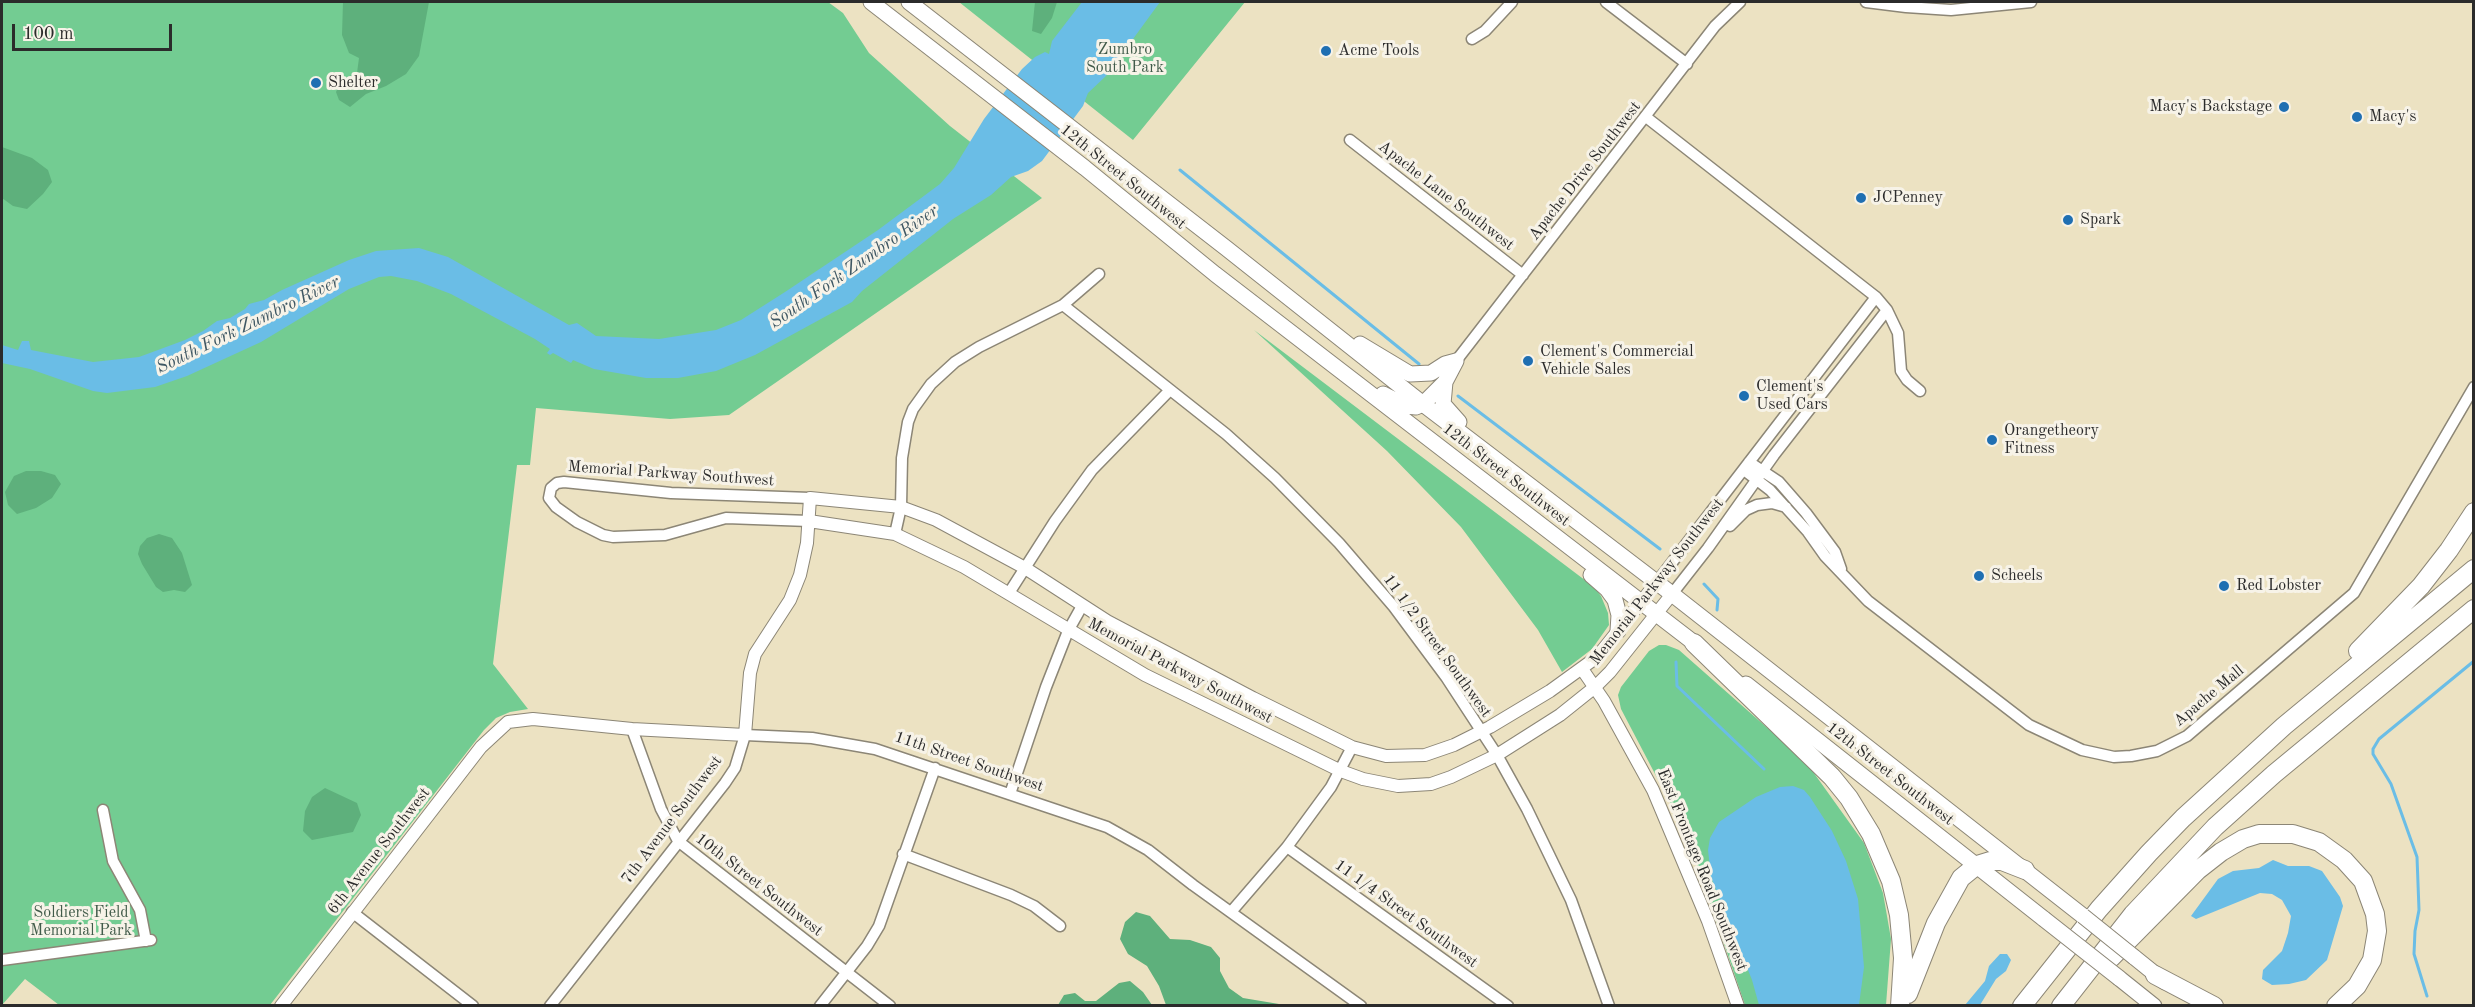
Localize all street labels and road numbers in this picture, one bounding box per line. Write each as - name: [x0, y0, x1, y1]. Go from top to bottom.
- street label: Apache Drive Southwest: [1525, 98, 1645, 244]
- street label: 12th Street Southwest: [1056, 120, 1190, 234]
- street label: Apache Lane Southwest: [1374, 137, 1518, 255]
- street label: 12th Street Southwest: [1438, 419, 1574, 531]
- street label: Memorial Parkway Southwest: [567, 457, 775, 491]
- street label: Memorial Parkway Southwest: [1586, 495, 1728, 669]
- street label: 11 1/2 Street Southwest: [1379, 571, 1495, 721]
- street label: Memorial Parkway Southwest: [1084, 614, 1276, 728]
- street label: Apache Mall: [2170, 661, 2248, 731]
- street label: 12th Street Southwest: [1822, 718, 1958, 830]
- street label: 11th Street Southwest: [892, 727, 1046, 797]
- street label: 7th Avenue Southwest: [618, 752, 726, 888]
- street label: East Frontage Road Southwest: [1653, 766, 1751, 974]
- street label: 6th Avenue Southwest: [324, 784, 434, 918]
- street label: 10th Street Southwest: [691, 829, 827, 941]
- street label: 11 1/4 Street Southwest: [1331, 856, 1481, 972]

